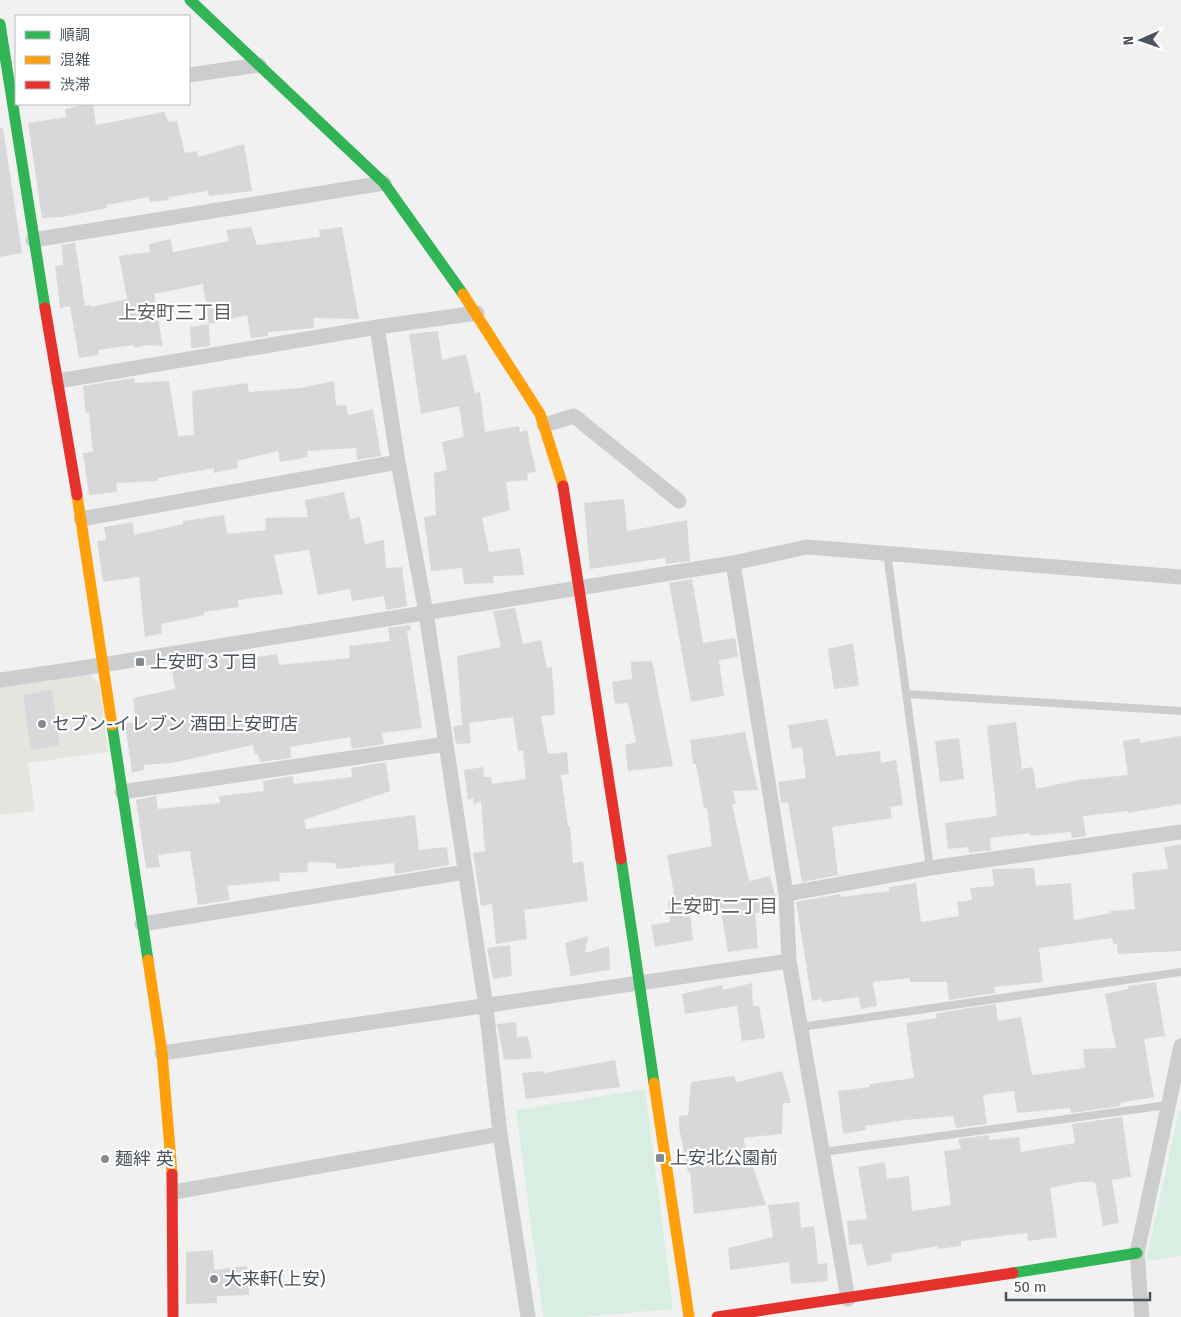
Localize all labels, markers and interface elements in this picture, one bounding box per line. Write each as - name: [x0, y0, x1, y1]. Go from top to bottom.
- legend: [15, 15, 190, 105]
- north arrow: [1116, 15, 1166, 65]
- text: 順調: [60, 26, 90, 44]
- text: N: [1120, 35, 1137, 45]
- text: 混雑: [60, 51, 90, 69]
- text: 渋滞: [60, 76, 90, 94]
- district label: 上安町三丁目: [118, 301, 232, 324]
- place label: 上安町３丁目: [150, 651, 258, 673]
- marker: 上安町３丁目: [134, 656, 146, 668]
- place label: セブン-イレブン 酒田上安町店: [52, 713, 298, 735]
- marker: セブン-イレブン 酒田上安町店: [36, 718, 48, 730]
- district label: 上安町二丁目: [664, 895, 778, 918]
- place label: 上安北公園前: [670, 1147, 778, 1169]
- place label: 麺絆 英: [115, 1148, 174, 1170]
- marker: 上安北公園前: [654, 1152, 666, 1164]
- marker: 麺絆 英: [99, 1153, 111, 1165]
- place label: 大来軒(上安): [224, 1268, 326, 1290]
- scale bar: [1006, 1270, 1150, 1302]
- marker: 大来軒(上安): [208, 1273, 220, 1285]
- text: 50 m: [1014, 1278, 1047, 1296]

